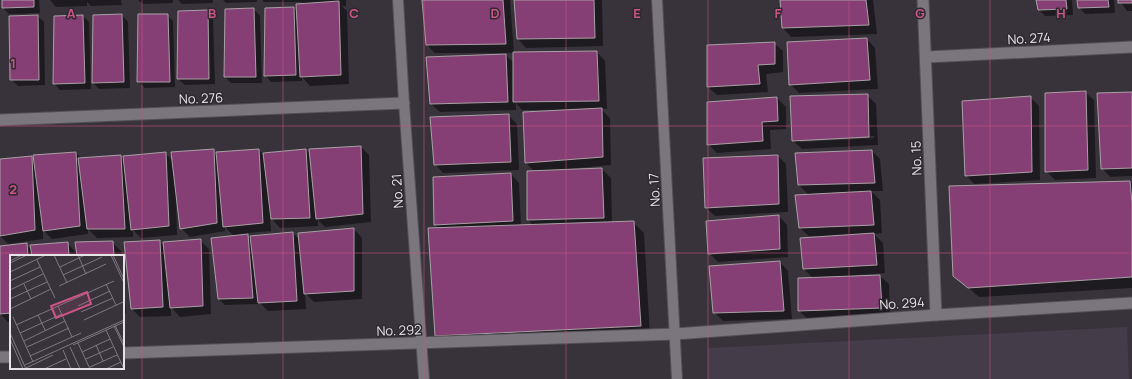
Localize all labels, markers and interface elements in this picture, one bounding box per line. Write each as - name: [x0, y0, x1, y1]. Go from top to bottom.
- text: A: [67, 4, 76, 22]
- text: B: [208, 4, 216, 22]
- text: C: [349, 4, 359, 22]
- text: D: [490, 4, 500, 22]
- text: E: [633, 4, 641, 22]
- text: F: [775, 4, 782, 22]
- text: G: [915, 4, 925, 22]
- text: H: [1056, 4, 1066, 22]
- street label: No. 274: [1007, 28, 1051, 48]
- text: 1: [10, 54, 16, 72]
- street label: No. 276: [179, 88, 223, 108]
- street label: No. 15: [906, 140, 926, 176]
- street label: No. 21: [387, 173, 407, 209]
- street label: No. 17: [644, 173, 664, 207]
- text: 2: [9, 180, 17, 198]
- inset map: [10, 255, 124, 369]
- street label: No. 294: [879, 292, 926, 314]
- street label: No. 292: [376, 320, 422, 340]

